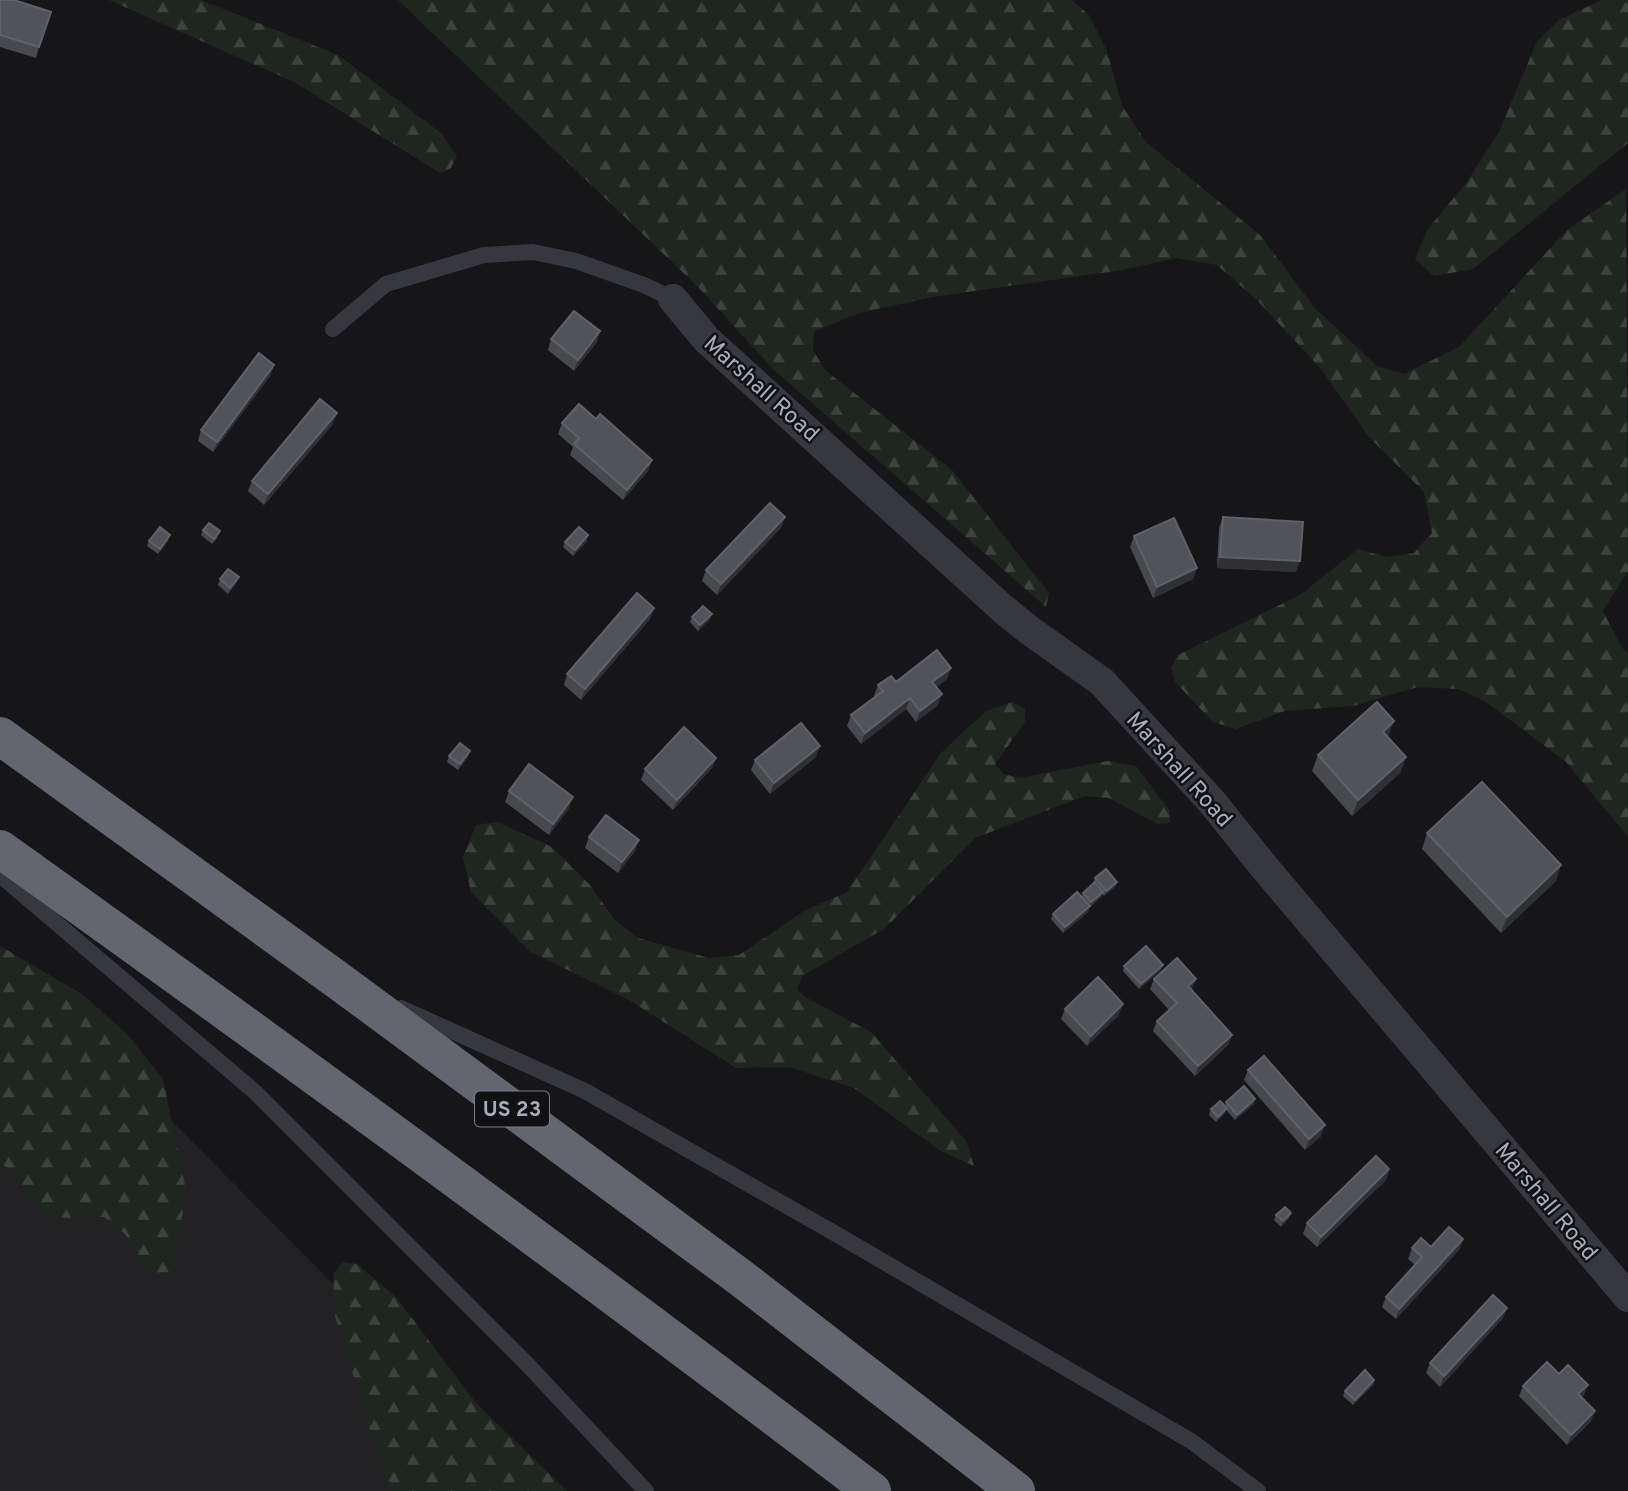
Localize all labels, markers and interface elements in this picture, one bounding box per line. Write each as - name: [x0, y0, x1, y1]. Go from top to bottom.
- street label: Marshall Road: [697, 330, 824, 449]
- street label: Marshall Road: [1119, 707, 1238, 834]
- road number: US 23: [475, 1092, 549, 1126]
- street label: Marshall Road: [1487, 1138, 1603, 1268]

